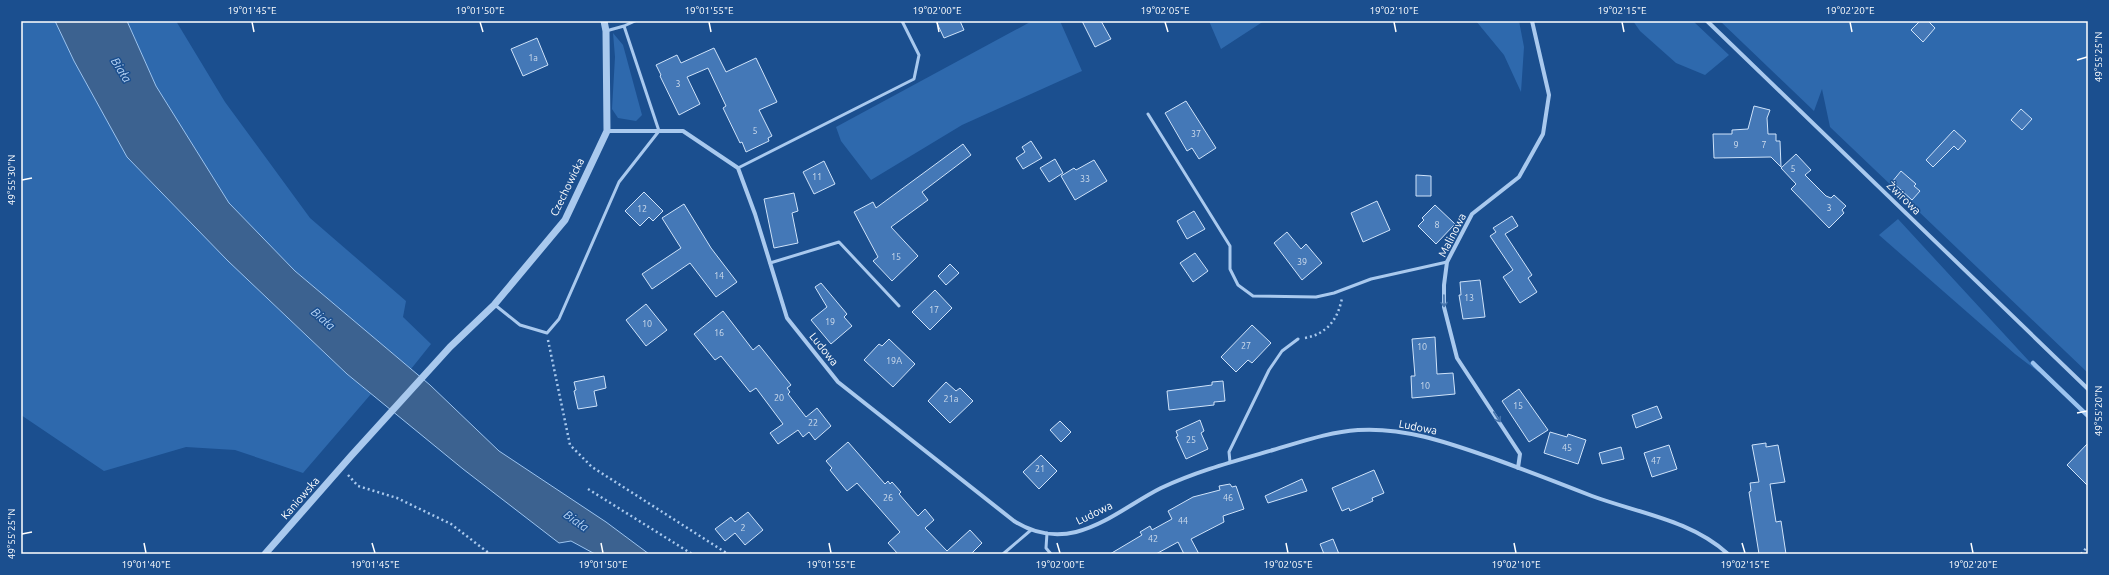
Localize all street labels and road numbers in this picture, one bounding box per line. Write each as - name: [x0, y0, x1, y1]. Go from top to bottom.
- street label: Czechowicka: [548, 156, 586, 218]
- street label: Żwirowa: [1885, 179, 1923, 217]
- street label: Malinowa: [1436, 211, 1468, 259]
- street label: Ludowa: [807, 330, 841, 368]
- street label: Ludowa: [1398, 417, 1438, 437]
- street label: Kaniowska: [278, 474, 322, 522]
- street label: Ludowa: [1074, 499, 1114, 527]

